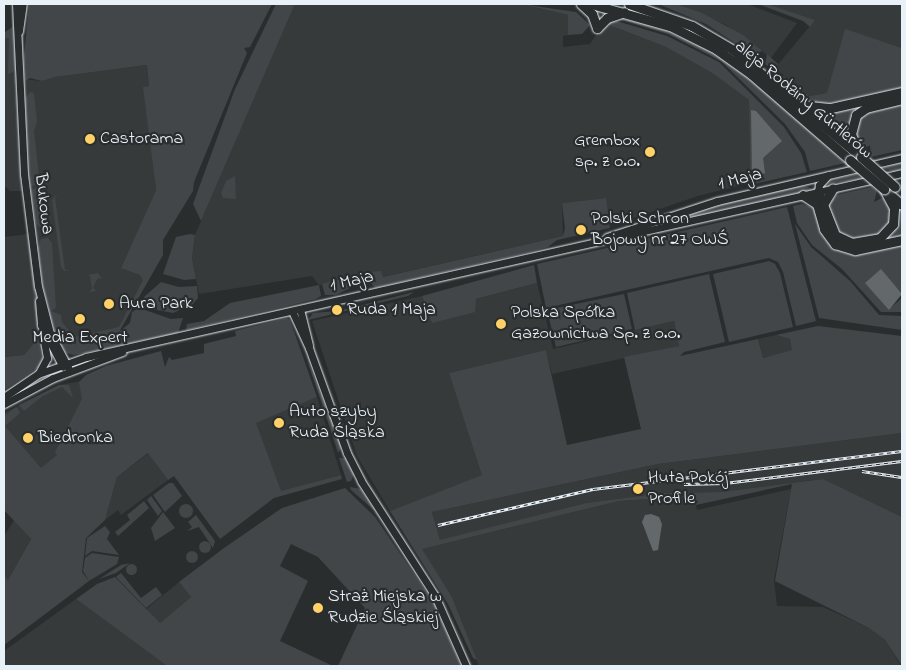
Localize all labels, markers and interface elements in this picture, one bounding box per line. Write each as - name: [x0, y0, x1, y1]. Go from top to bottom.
- street label: aleja Rodziny Gürtlerów: [730, 36, 876, 164]
- place label: Castorama: [100, 128, 183, 150]
- place label: Grembox sp. z o.o.: [574, 131, 640, 173]
- marker: Castorama: [84, 133, 96, 145]
- marker: Grembox sp. z o.o.: [644, 146, 656, 158]
- street label: 1 Maja: [716, 164, 764, 196]
- street label: Bukowa: [29, 172, 57, 236]
- place label: Polski Schron Bojowy nr 27 OWŚ: [591, 209, 729, 252]
- marker: Polski Schron Bojowy nr 27 OWŚ: [575, 224, 587, 236]
- street label: 1 Maja: [328, 267, 376, 297]
- place label: Aura Park: [119, 293, 193, 315]
- marker: Aura Park: [103, 298, 115, 310]
- place label: Ruda 1 Maja: [347, 299, 436, 321]
- place label: Polska Spółka Gazownictwa Sp. z o.o.: [511, 303, 681, 346]
- marker: Ruda 1 Maja: [331, 304, 343, 316]
- marker: Media Expert: [74, 313, 86, 325]
- marker: Polska Spółka Gazownictwa Sp. z o.o.: [495, 318, 507, 330]
- place label: Media Expert: [32, 327, 128, 349]
- place label: Auto szyby Ruda Śląska: [289, 402, 385, 444]
- marker: Auto szyby Ruda Śląska: [273, 417, 285, 429]
- place label: Biedronka: [38, 427, 113, 449]
- marker: Biedronka: [22, 432, 34, 444]
- place label: Huta Pokój Profile: [648, 468, 728, 510]
- marker: Huta Pokój Profile: [632, 483, 644, 495]
- place label: Straż Miejska w Rudzie Śląskiej: [328, 587, 442, 630]
- marker: Straż Miejska w Rudzie Śląskiej: [312, 602, 324, 614]

